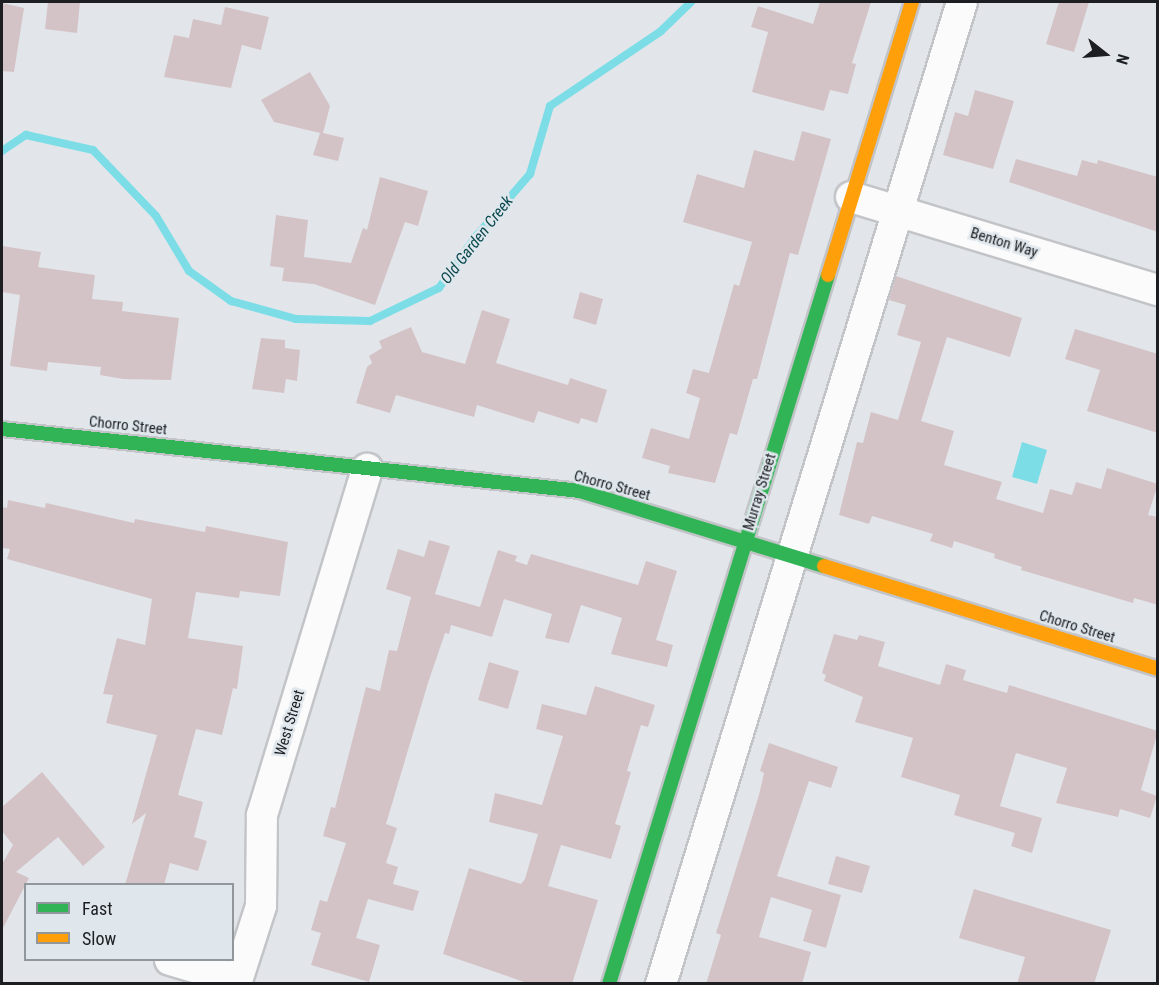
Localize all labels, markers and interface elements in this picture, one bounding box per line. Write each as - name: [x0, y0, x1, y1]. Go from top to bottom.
- north arrow: [1075, 24, 1135, 84]
- text: N: [1112, 52, 1133, 67]
- water label: Old Garden Creek: [437, 192, 517, 288]
- street label: Benton Way: [968, 224, 1040, 262]
- street label: Chorro Street: [88, 413, 168, 439]
- street label: Murray Street: [740, 451, 780, 533]
- street label: Chorro Street: [572, 467, 652, 505]
- street label: Chorro Street: [1037, 607, 1117, 647]
- street label: West Street: [271, 688, 309, 758]
- legend: [24, 883, 234, 961]
- text: Fast: [82, 898, 113, 919]
- text: Slow: [82, 928, 116, 949]

